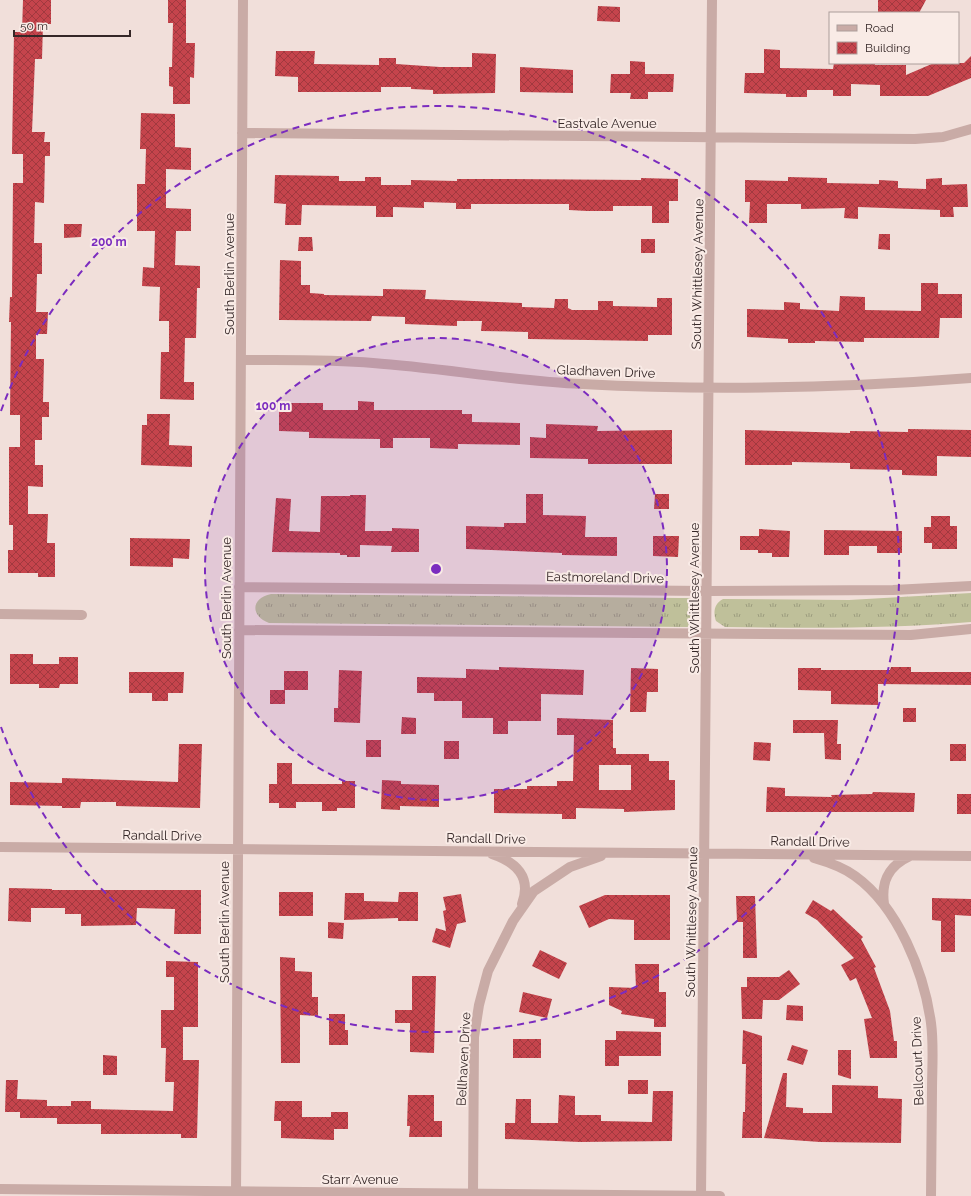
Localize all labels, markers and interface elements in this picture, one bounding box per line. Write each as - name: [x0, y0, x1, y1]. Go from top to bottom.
- scale bar: [14, 12, 130, 38]
- legend: [829, 12, 959, 64]
- text: 50 m: [20, 19, 48, 33]
- text: Road: [865, 21, 894, 35]
- text: Building: [865, 41, 911, 55]
- street label: Eastvale Avenue: [557, 116, 657, 131]
- street label: South Whittlesey Avenue: [689, 198, 706, 350]
- street label: South Berlin Avenue: [222, 213, 237, 335]
- text: 200 m: [91, 235, 127, 249]
- street label: Gladhaven Drive: [556, 362, 656, 381]
- text: 100 m: [256, 399, 290, 413]
- street label: South Whittlesey Avenue: [687, 522, 702, 673]
- street label: South Berlin Avenue: [219, 537, 234, 659]
- centre of rings: [429, 562, 443, 576]
- street label: Eastmoreland Drive: [546, 569, 664, 586]
- street label: Randall Drive: [122, 827, 202, 844]
- street label: Randall Drive: [446, 830, 526, 847]
- street label: Randall Drive: [770, 833, 850, 850]
- street label: South Whittlesey Avenue: [683, 846, 700, 998]
- street label: South Berlin Avenue: [217, 861, 232, 983]
- street label: Bellhaven Drive: [454, 1011, 473, 1106]
- street label: Bellcourt Drive: [908, 1016, 927, 1106]
- street label: Starr Avenue: [322, 1172, 399, 1187]

